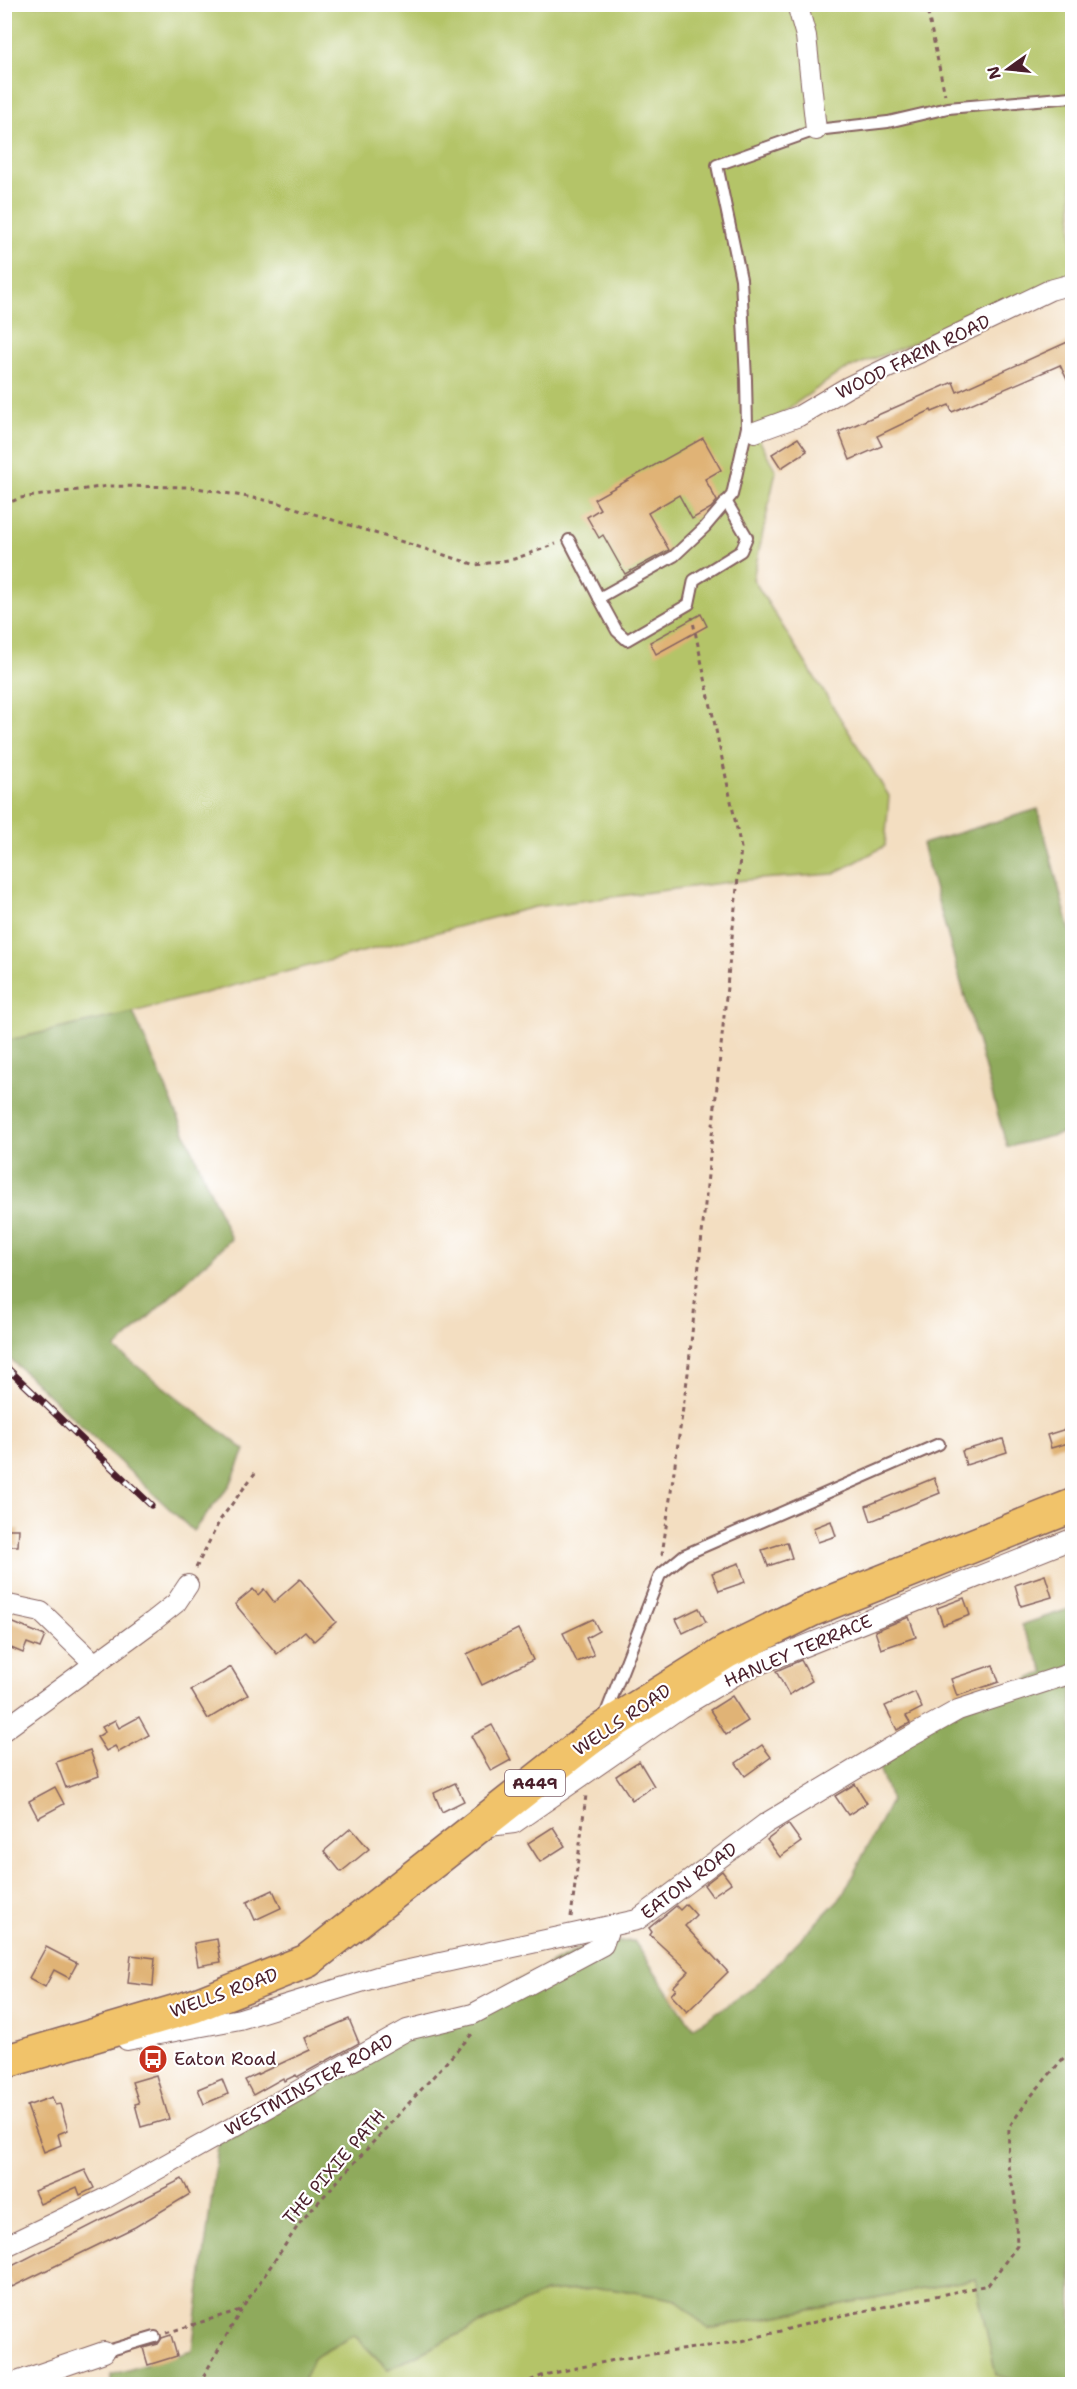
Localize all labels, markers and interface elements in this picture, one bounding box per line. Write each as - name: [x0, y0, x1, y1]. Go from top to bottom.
- north arrow: [978, 39, 1038, 99]
- text: N: [982, 64, 1006, 82]
- street label: WOOD FARM ROAD: [832, 309, 994, 405]
- street label: HANLEY TERRACE: [720, 1609, 876, 1693]
- street label: WELLS ROAD: [568, 1678, 676, 1762]
- road number: A449: [505, 1770, 565, 1796]
- street label: EATON ROAD: [636, 1837, 742, 1925]
- street label: WELLS ROAD: [167, 1962, 281, 2024]
- street label: WESTMINSTER ROAD: [220, 2029, 398, 2141]
- bus stop icon: Eaton Road: [137, 2043, 169, 2075]
- place label: Eaton Road: [174, 2047, 276, 2071]
- street label: THE PIXIE PATH: [277, 2104, 391, 2230]

